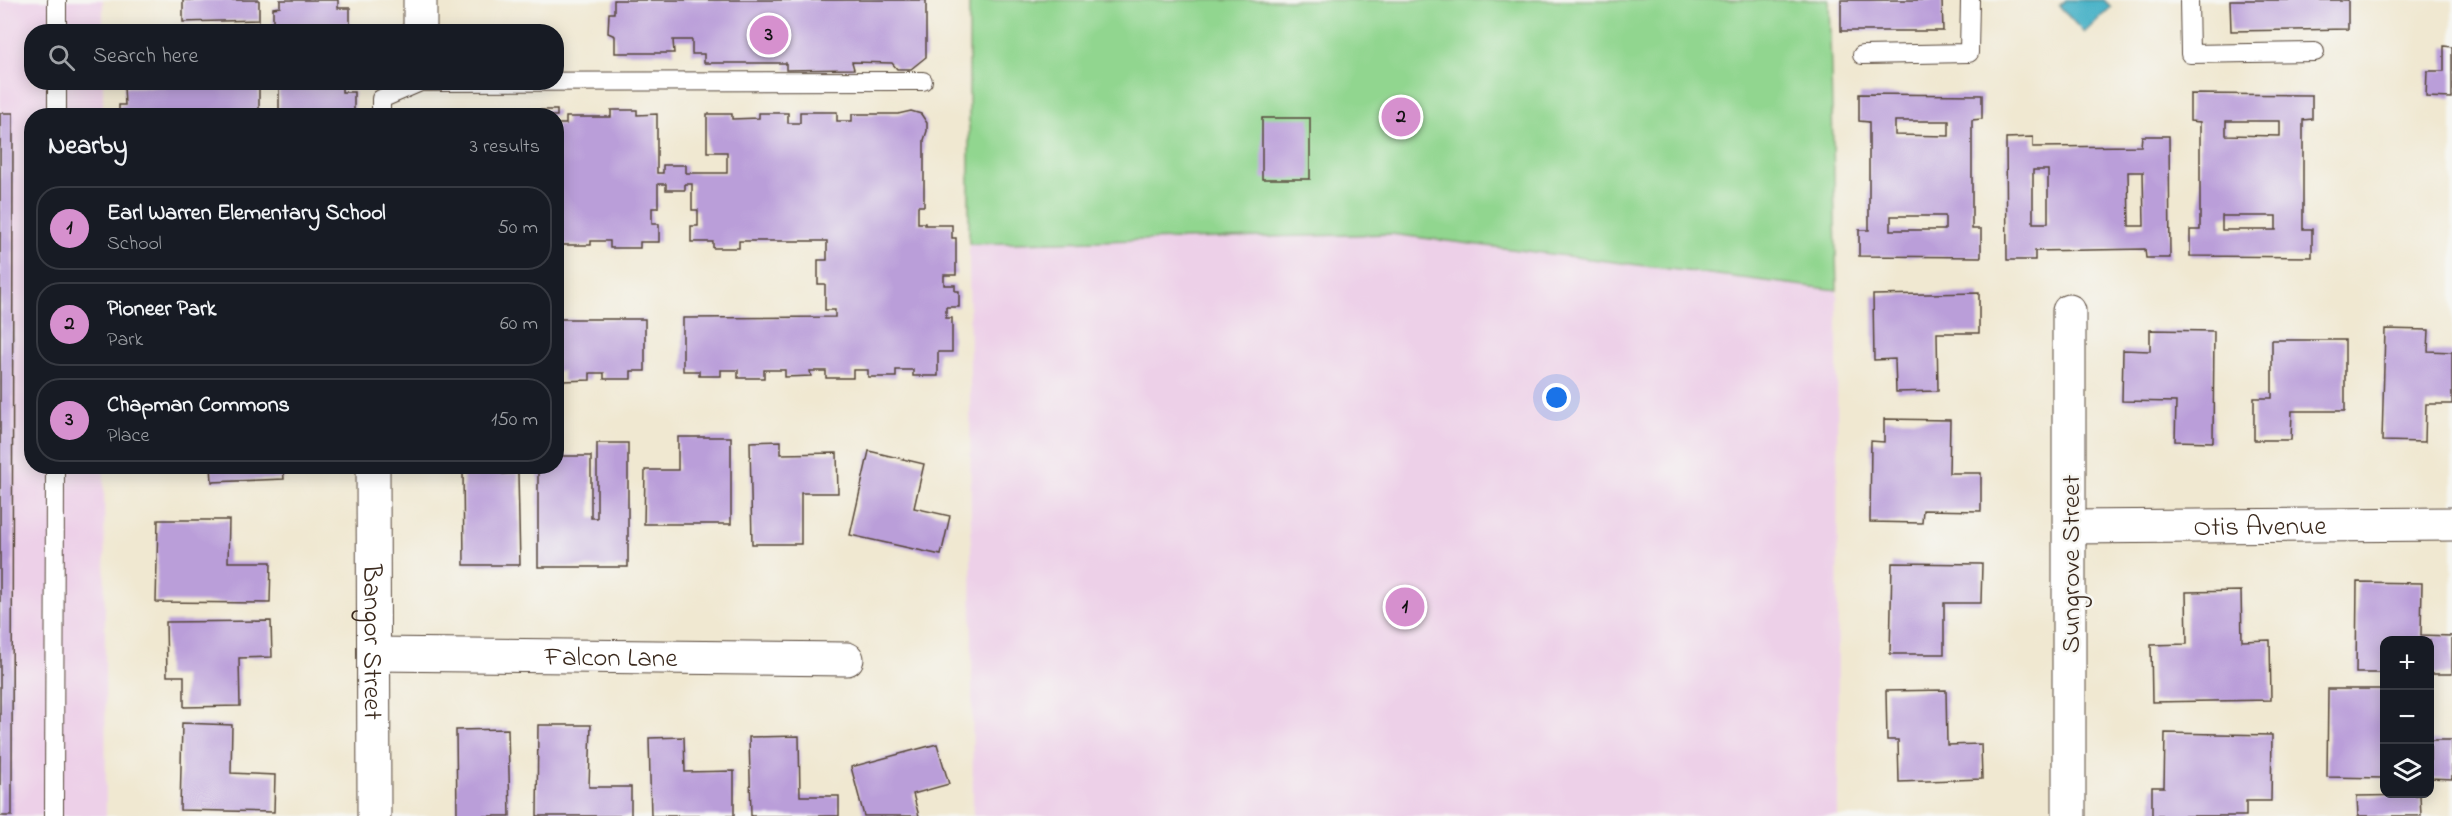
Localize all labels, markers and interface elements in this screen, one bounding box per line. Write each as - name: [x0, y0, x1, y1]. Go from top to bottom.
- pin: 3: [750, 12, 788, 57]
- search box: [24, 24, 564, 90]
- icon: search: [45, 41, 78, 74]
- text: Search here: [93, 41, 198, 73]
- pin: 2: [1382, 94, 1420, 140]
- text: Nearby: [48, 128, 127, 166]
- text: 3 results: [470, 133, 540, 162]
- text: Earl Warren Elementary School: [107, 198, 386, 230]
- text: 1: [66, 214, 73, 243]
- text: 50 m: [497, 214, 538, 243]
- text: School: [107, 230, 162, 259]
- text: Pioneer Park: [107, 294, 216, 326]
- text: 2: [65, 310, 74, 339]
- text: 60 m: [500, 310, 538, 339]
- text: Park: [107, 326, 143, 355]
- your location: [1542, 383, 1571, 412]
- text: Chapman Commons: [107, 390, 290, 422]
- text: 3: [65, 406, 74, 435]
- text: 150 m: [491, 406, 538, 435]
- text: Place: [107, 422, 149, 451]
- street label: Sungrove Street: [2053, 475, 2092, 653]
- street label: Otis Avenue: [2193, 508, 2328, 548]
- street label: Bangor Street: [351, 563, 391, 720]
- pin: 1: [1386, 584, 1424, 630]
- map controls: [2380, 636, 2434, 798]
- button: +: [2380, 636, 2434, 690]
- street label: Falcon Lane: [543, 639, 678, 679]
- button: −: [2380, 690, 2434, 744]
- button: layers: [2380, 744, 2434, 798]

